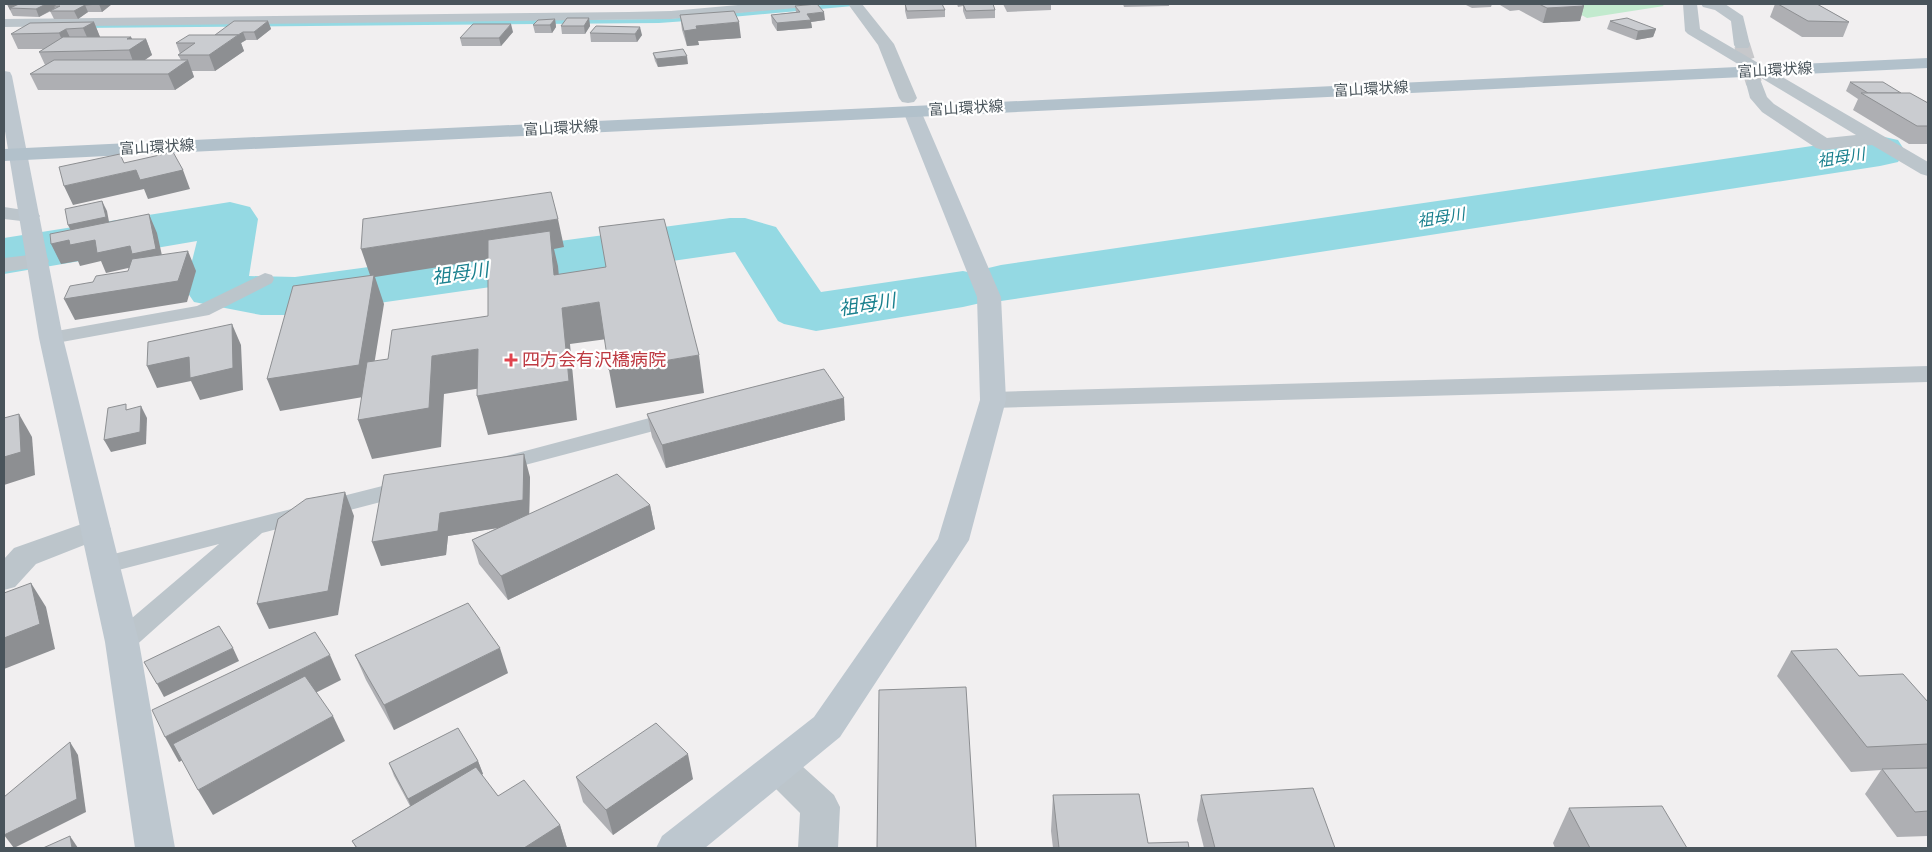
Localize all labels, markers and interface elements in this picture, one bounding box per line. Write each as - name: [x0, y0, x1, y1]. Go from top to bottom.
- street label: 富山環状線: [1737, 58, 1813, 83]
- street label: 富山環状線: [1333, 77, 1409, 102]
- street label: 富山環状線: [928, 96, 1004, 121]
- street label: 富山環状線: [523, 116, 599, 141]
- street label: 富山環状線: [119, 135, 195, 160]
- water label: 祖母川: [1816, 143, 1869, 173]
- water label: 祖母川: [1416, 203, 1469, 233]
- water label: 祖母川: [430, 257, 492, 292]
- water label: 祖母川: [837, 287, 899, 323]
- place label: 四方会有沢橋病院: [522, 348, 666, 373]
- marker: 四方会有沢橋病院: [504, 353, 518, 367]

